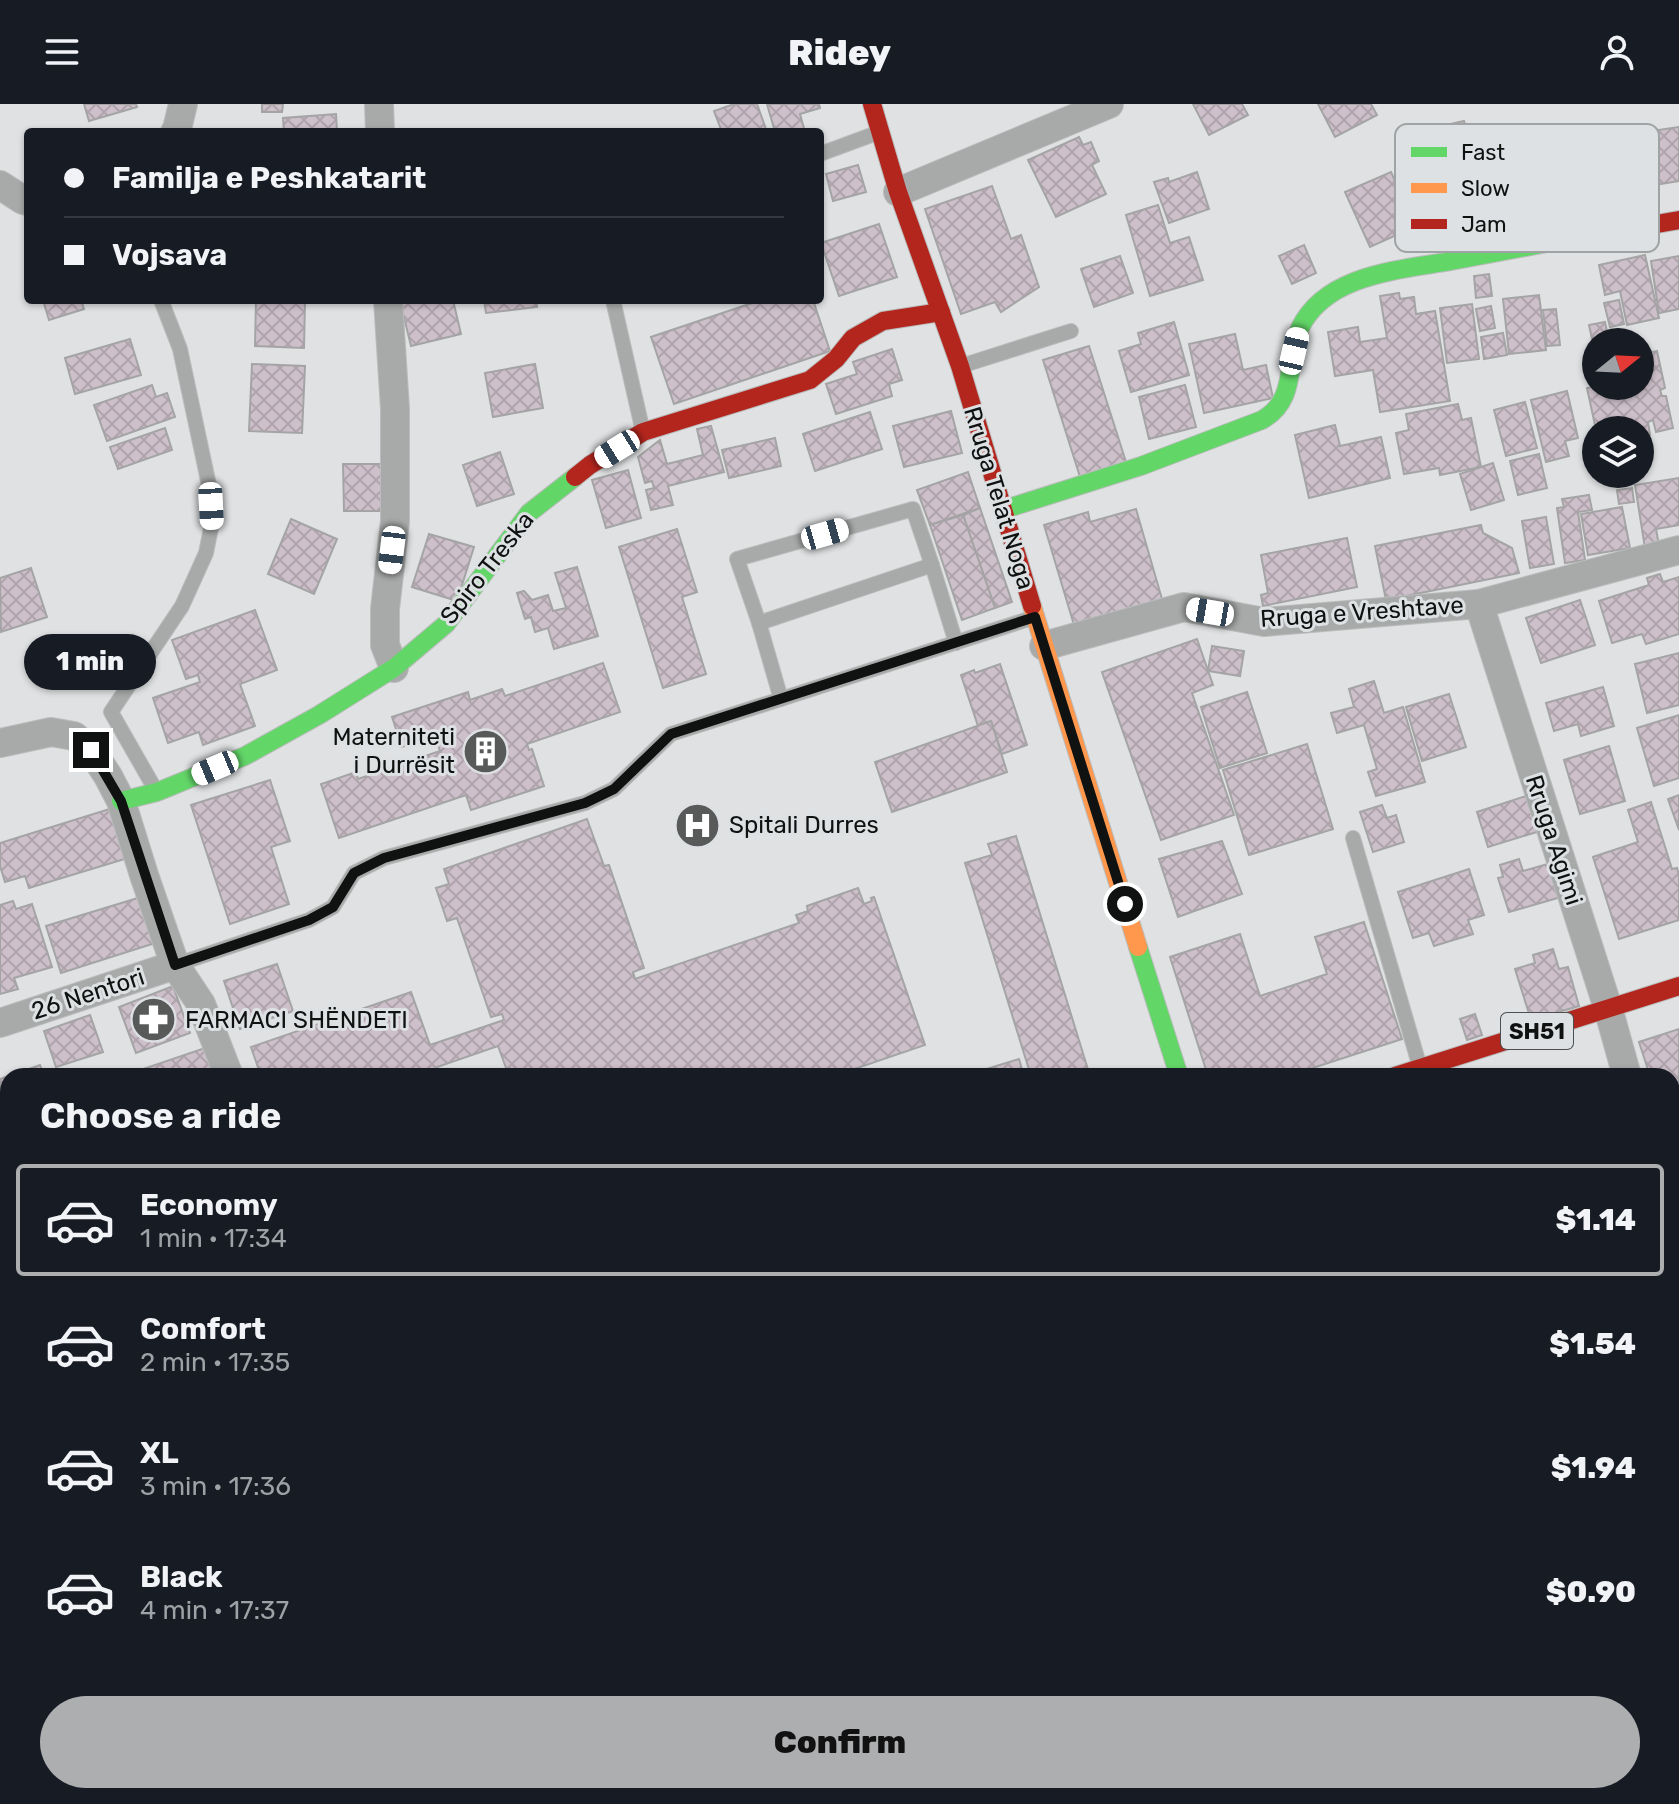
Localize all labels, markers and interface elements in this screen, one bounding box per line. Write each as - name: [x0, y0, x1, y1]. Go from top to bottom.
- icon: menu: [40, 30, 84, 74]
- icon: person: [1595, 30, 1639, 74]
- text: Ridey: [788, 31, 891, 74]
- legend: [1395, 124, 1659, 252]
- text: Fast: [1461, 139, 1506, 166]
- text: Familja e Peshkatarit: [112, 160, 426, 196]
- text: Slow: [1461, 175, 1510, 202]
- text: Jam: [1461, 211, 1507, 238]
- text: Vojsava: [112, 237, 227, 273]
- car: [1277, 325, 1311, 377]
- north arrow: [1582, 328, 1654, 400]
- map controls: [1582, 328, 1654, 488]
- street label: Rruga Telat Noga: [958, 403, 1040, 593]
- button: layers: [1582, 416, 1654, 488]
- car: [590, 426, 644, 472]
- car: [198, 481, 224, 531]
- street label: Spiro Treska: [434, 506, 540, 630]
- car: [799, 516, 851, 552]
- car: [377, 525, 407, 575]
- street label: Rruga e Vreshtave: [1259, 591, 1465, 633]
- car: [1184, 596, 1236, 628]
- callout: 1 min: [25, 634, 157, 690]
- text: 1 min: [56, 646, 124, 677]
- place label: Materniteti i Durrësit: [333, 723, 455, 779]
- building icon: Materniteti i Durrësit: [462, 727, 510, 775]
- route end: [73, 732, 109, 768]
- car: [188, 748, 242, 788]
- street label: Rruga Agimi: [1520, 771, 1588, 909]
- hospital icon: Spitali Durres: [674, 801, 722, 849]
- place label: Spitali Durres: [729, 811, 879, 839]
- route start: [1107, 886, 1143, 922]
- street label: 26 Nentori: [28, 963, 148, 1025]
- pharmacy icon: FARMACI SHËNDETI: [130, 996, 178, 1044]
- place label: FARMACI SHËNDETI: [185, 1006, 408, 1034]
- road number: SH51: [1501, 1013, 1573, 1049]
- text: Choose a ride: [40, 1094, 281, 1137]
- icon: car: [44, 1184, 116, 1256]
- text: Economy: [140, 1187, 278, 1223]
- text: $1.14: [1555, 1202, 1636, 1238]
- text: 1 min · 17:34: [140, 1223, 287, 1254]
- icon: car: [44, 1308, 116, 1380]
- text: Comfort: [140, 1311, 266, 1347]
- text: $1.54: [1549, 1326, 1636, 1362]
- text: 2 min · 17:35: [140, 1347, 290, 1378]
- icon: car: [44, 1432, 116, 1504]
- text: XL: [140, 1435, 179, 1471]
- text: $1.94: [1551, 1450, 1636, 1486]
- text: 3 min · 17:36: [140, 1471, 291, 1502]
- icon: car: [44, 1556, 116, 1628]
- text: Black: [140, 1559, 223, 1595]
- text: $0.90: [1546, 1574, 1636, 1610]
- text: 4 min · 17:37: [140, 1595, 289, 1626]
- button: Confirm: [40, 1696, 1640, 1788]

